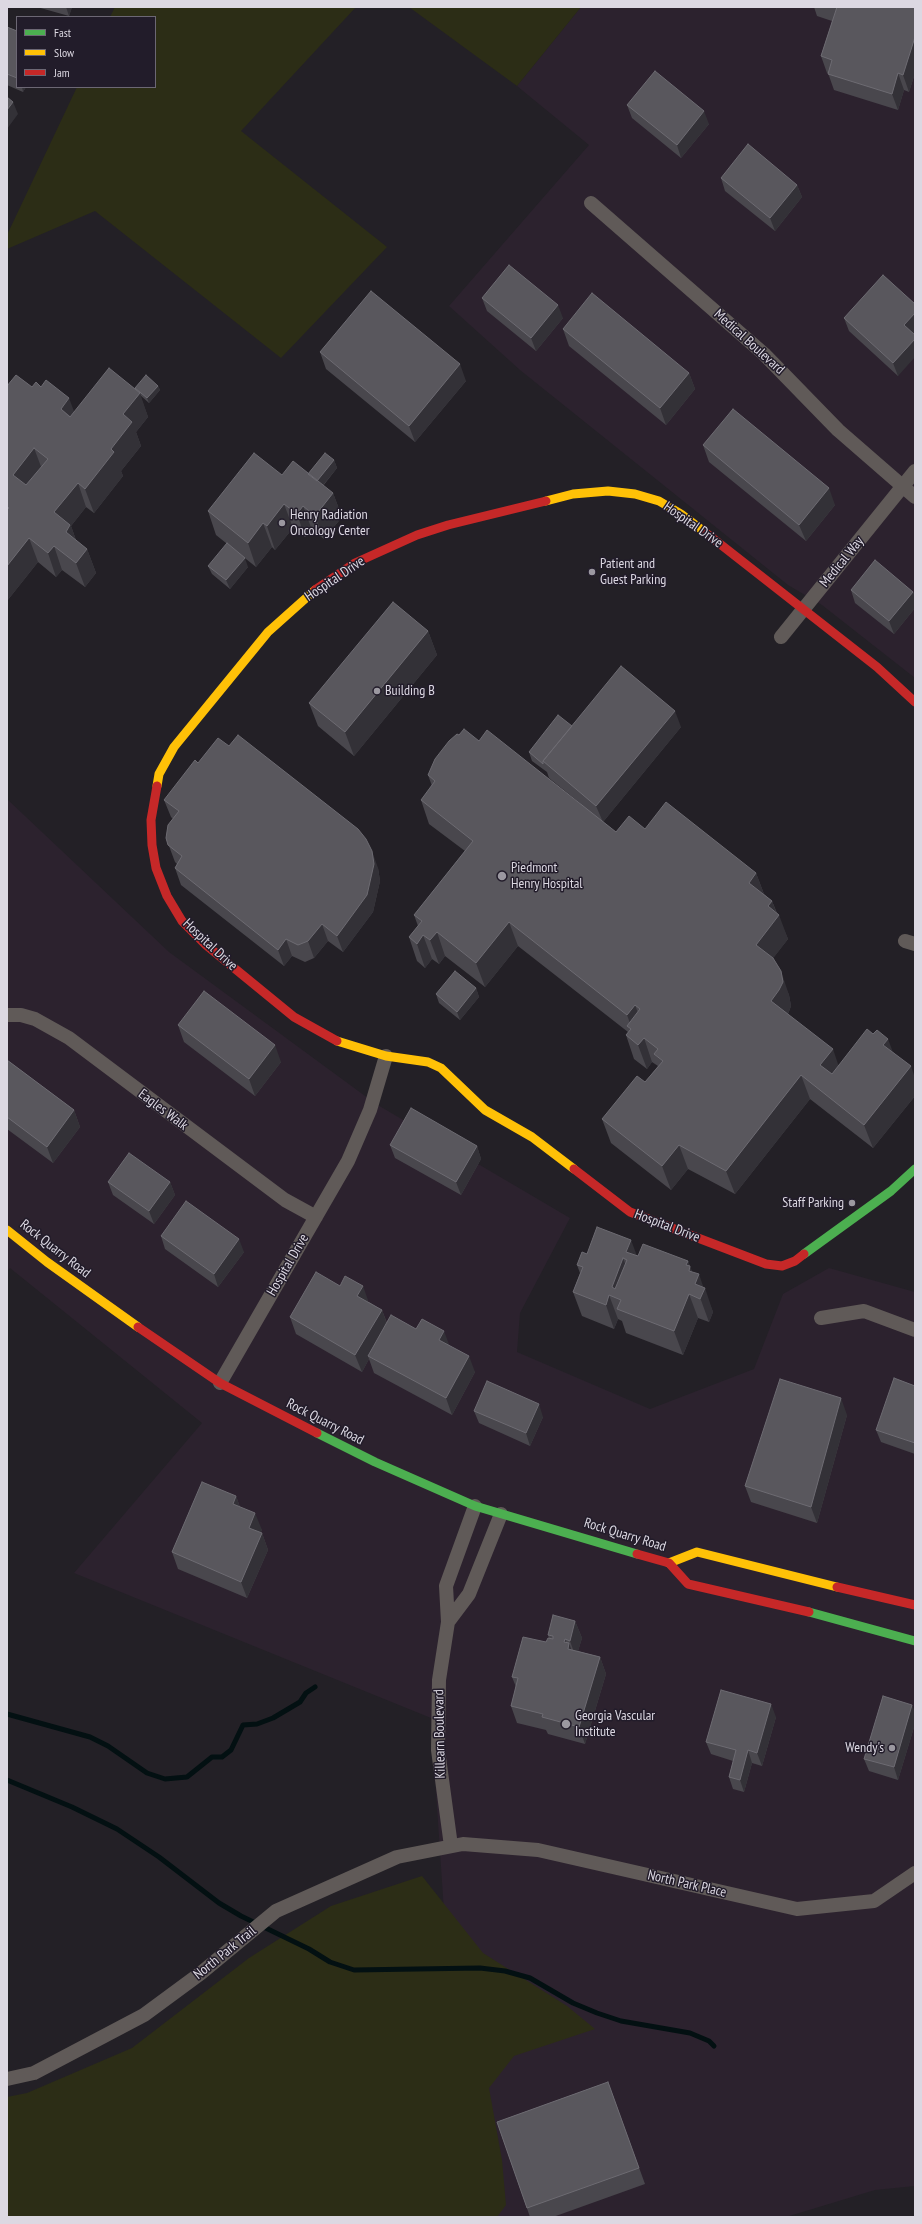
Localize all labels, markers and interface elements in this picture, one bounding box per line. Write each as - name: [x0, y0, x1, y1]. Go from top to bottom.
- legend: [16, 16, 156, 88]
- text: Fast: [54, 25, 71, 40]
- text: Slow: [54, 45, 74, 60]
- text: Jam: [54, 65, 70, 80]
- street label: Medical Boulevard: [710, 306, 788, 378]
- street label: Hospital Drive: [660, 498, 726, 552]
- place label: Henry Radiation Oncology Center: [290, 507, 370, 540]
- marker: Henry Radiation Oncology Center: [277, 518, 287, 528]
- street label: Medical Way: [816, 533, 868, 591]
- street label: Hospital Drive: [302, 553, 368, 605]
- place label: Patient and Guest Parking: [600, 556, 666, 588]
- marker: Patient and Guest Parking: [587, 567, 597, 577]
- place label: Building B: [385, 683, 435, 699]
- marker: Building B: [372, 686, 382, 696]
- place label: Piedmont Henry Hospital: [511, 860, 583, 892]
- marker: Piedmont Henry Hospital: [496, 870, 508, 882]
- street label: Hospital Drive: [179, 915, 241, 975]
- street label: Eagles Walk: [135, 1086, 191, 1134]
- place label: Staff Parking: [782, 1195, 844, 1211]
- marker: Staff Parking: [847, 1198, 857, 1208]
- street label: Hospital Drive: [632, 1206, 702, 1246]
- street label: Rock Quarry Road: [16, 1216, 94, 1282]
- street label: Hospital Drive: [264, 1231, 312, 1299]
- street label: Rock Quarry Road: [283, 1395, 367, 1449]
- street label: Rock Quarry Road: [582, 1515, 668, 1555]
- street label: Killearn Boulevard: [431, 1689, 449, 1779]
- place label: Georgia Vascular Institute: [575, 1708, 655, 1740]
- marker: Georgia Vascular Institute: [560, 1718, 572, 1730]
- place label: Wendy's: [845, 1740, 884, 1756]
- marker: Wendy's: [887, 1743, 897, 1753]
- street label: North Park Place: [646, 1867, 728, 1901]
- street label: North Park Trail: [190, 1923, 260, 1983]

